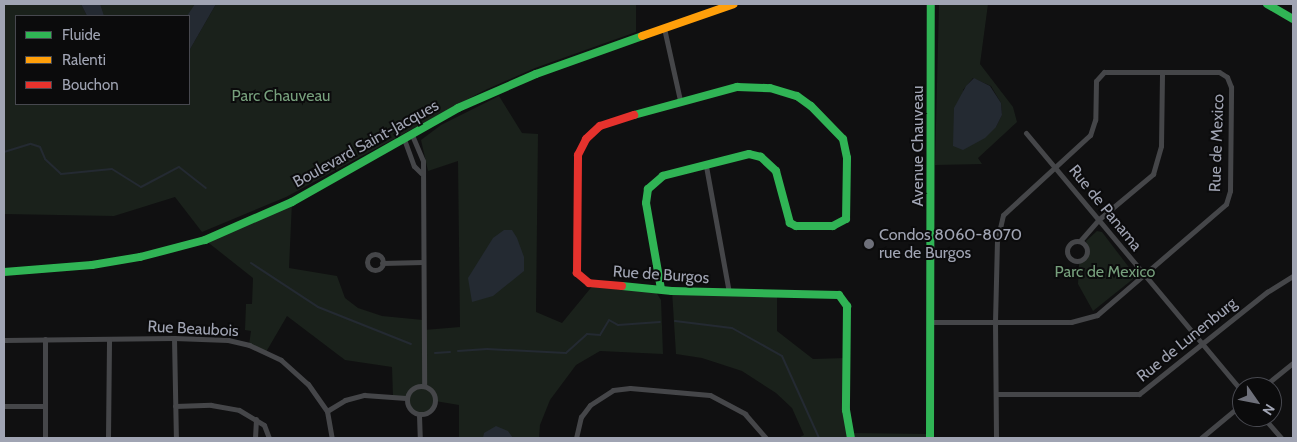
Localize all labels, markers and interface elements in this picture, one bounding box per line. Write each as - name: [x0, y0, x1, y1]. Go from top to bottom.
- legend: [15, 15, 190, 105]
- text: Fluide: [62, 26, 100, 44]
- text: Ralenti: [62, 51, 106, 69]
- text: Bouchon: [62, 76, 119, 94]
- park label: Parc Chauveau: [232, 86, 330, 106]
- street label: Avenue Chauveau: [908, 86, 928, 206]
- street label: Rue de Mexico: [1206, 94, 1228, 192]
- street label: Boulevard Saint-Jacques: [290, 96, 442, 192]
- street label: Rue de Panama: [1064, 161, 1146, 255]
- place label: Condos 8060-8070 rue de Burgos: [879, 225, 1022, 263]
- marker: Condos 8060-8070 rue de Burgos: [863, 238, 875, 250]
- street label: Rue de Burgos: [612, 262, 710, 288]
- park label: Parc de Mexico: [1055, 262, 1155, 282]
- street label: Rue de Lunenburg: [1133, 294, 1241, 386]
- street label: Rue Beaubois: [147, 317, 239, 341]
- north arrow: [1232, 377, 1282, 427]
- text: N: [1258, 401, 1279, 419]

